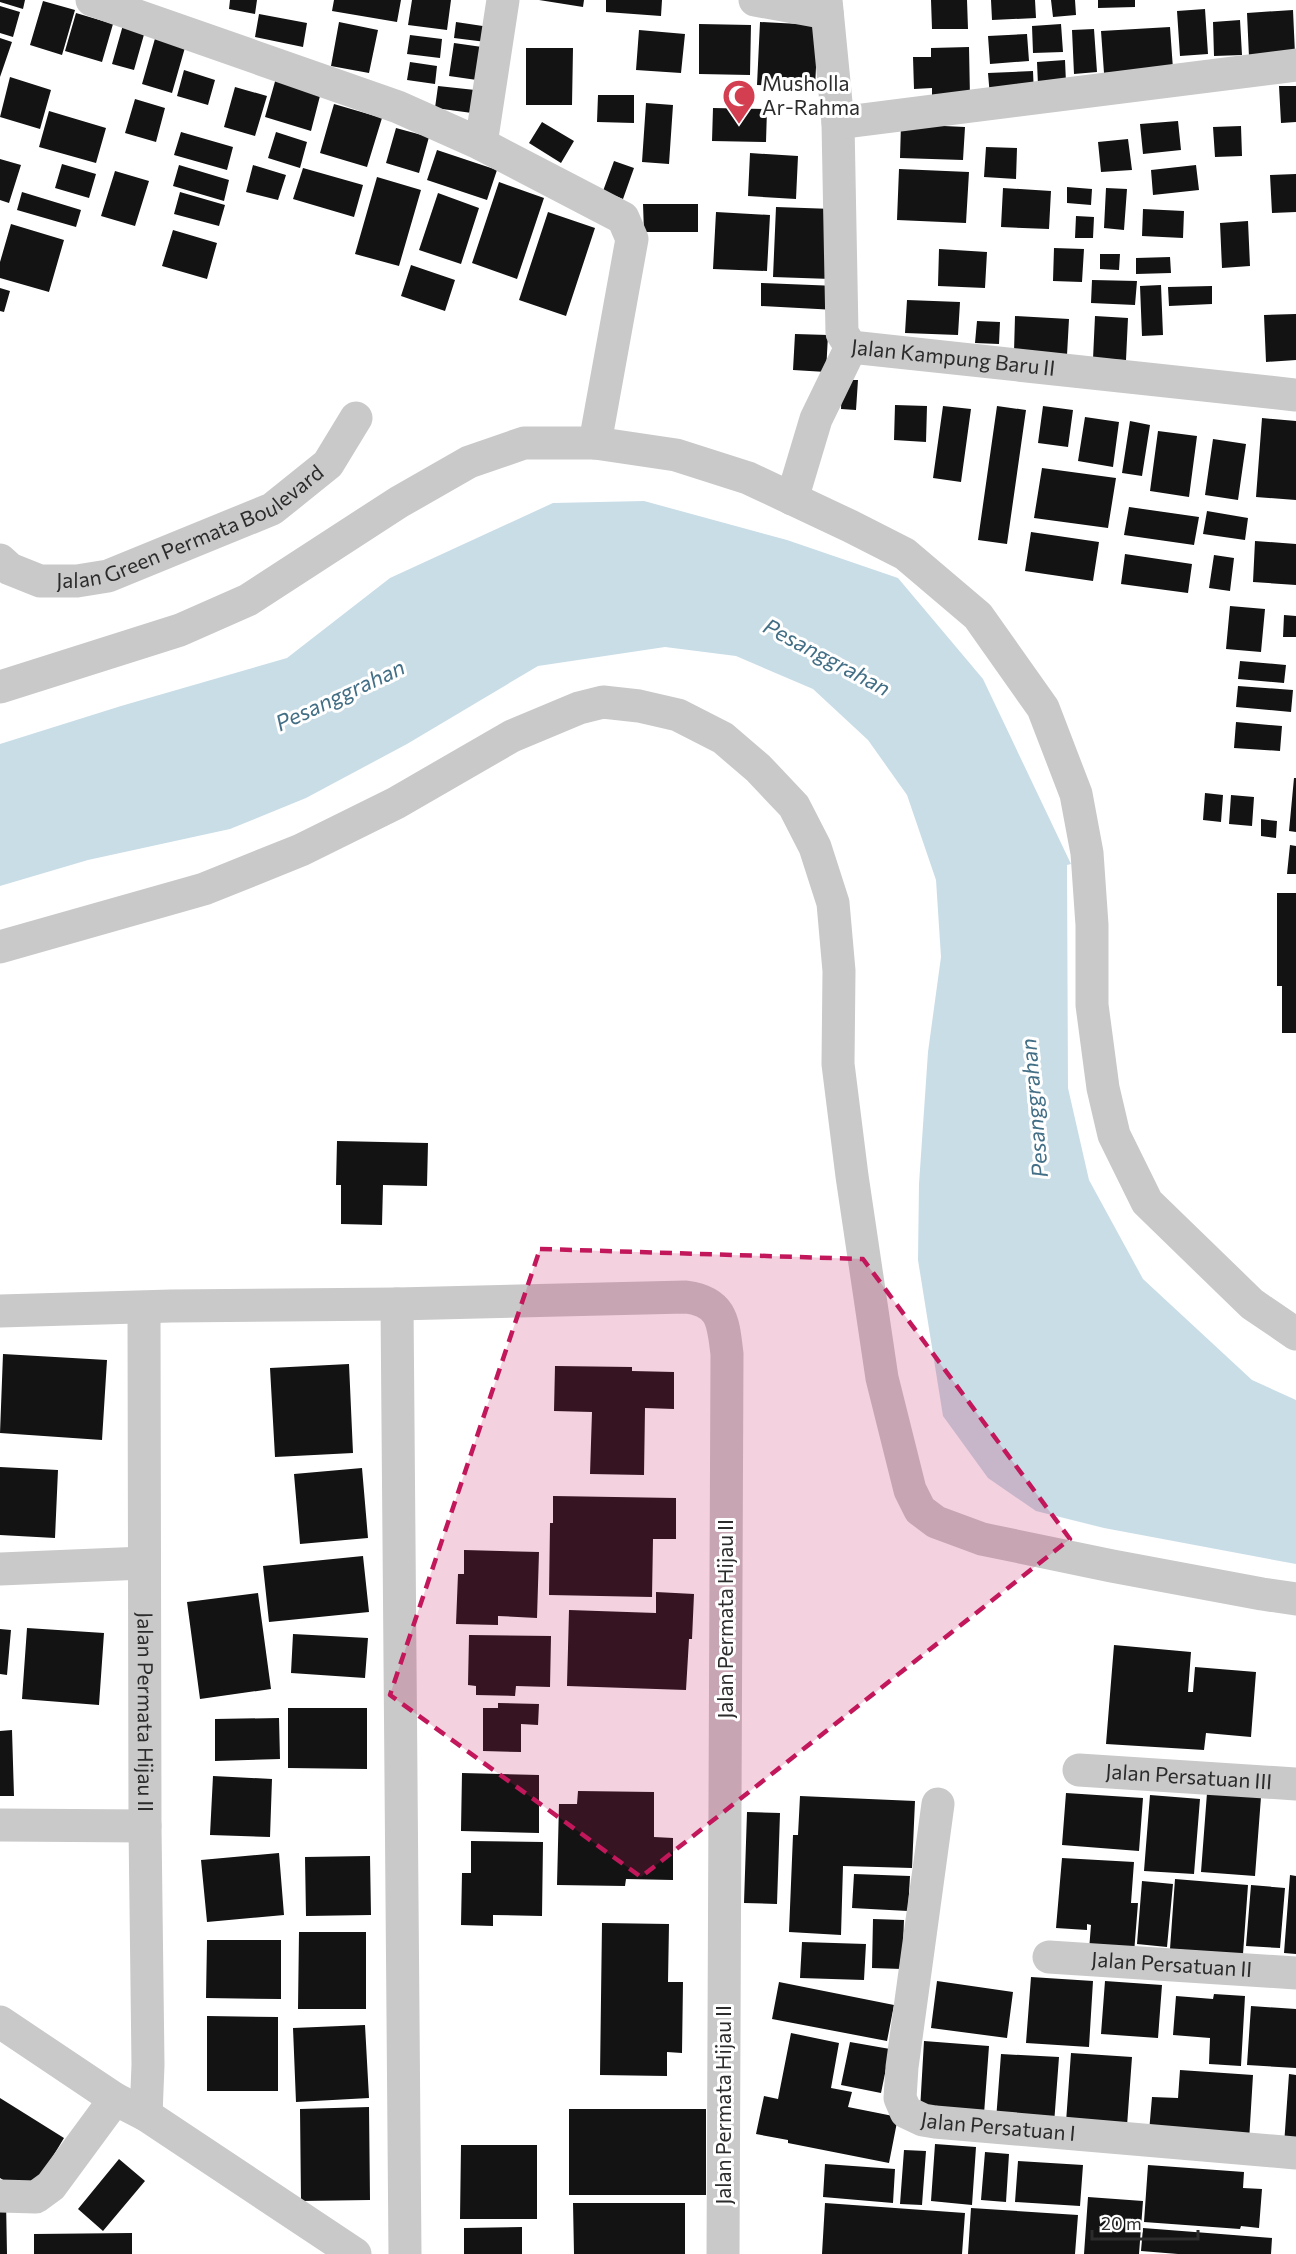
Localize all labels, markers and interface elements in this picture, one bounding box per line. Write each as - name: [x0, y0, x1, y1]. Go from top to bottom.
- place label: Musholla Ar-Rahma: [762, 70, 860, 119]
- mosque icon: Musholla Ar-Rahma: [721, 78, 757, 125]
- street label: Jalan Kampung Baru II: [850, 333, 1057, 380]
- street label: Jalan Green Permata Boulevard: [56, 459, 328, 592]
- water label: Pesanggrahan: [759, 612, 895, 701]
- water label: Pesanggrahan: [271, 653, 409, 736]
- water label: Pesanggrahan: [1014, 1037, 1053, 1179]
- street label: Jalan Permata Hijau II: [712, 1519, 737, 1719]
- street label: Jalan Permata Hijau II: [134, 1612, 159, 1812]
- street label: Jalan Persatuan III: [1105, 1758, 1273, 1793]
- street label: Jalan Persatuan II: [1091, 1946, 1253, 1981]
- street label: Jalan Permata Hijau II: [710, 2005, 735, 2205]
- street label: Jalan Persatuan I: [919, 2106, 1077, 2145]
- scale bar: [1092, 2203, 1198, 2241]
- text: 20 m: [1101, 2212, 1142, 2234]

